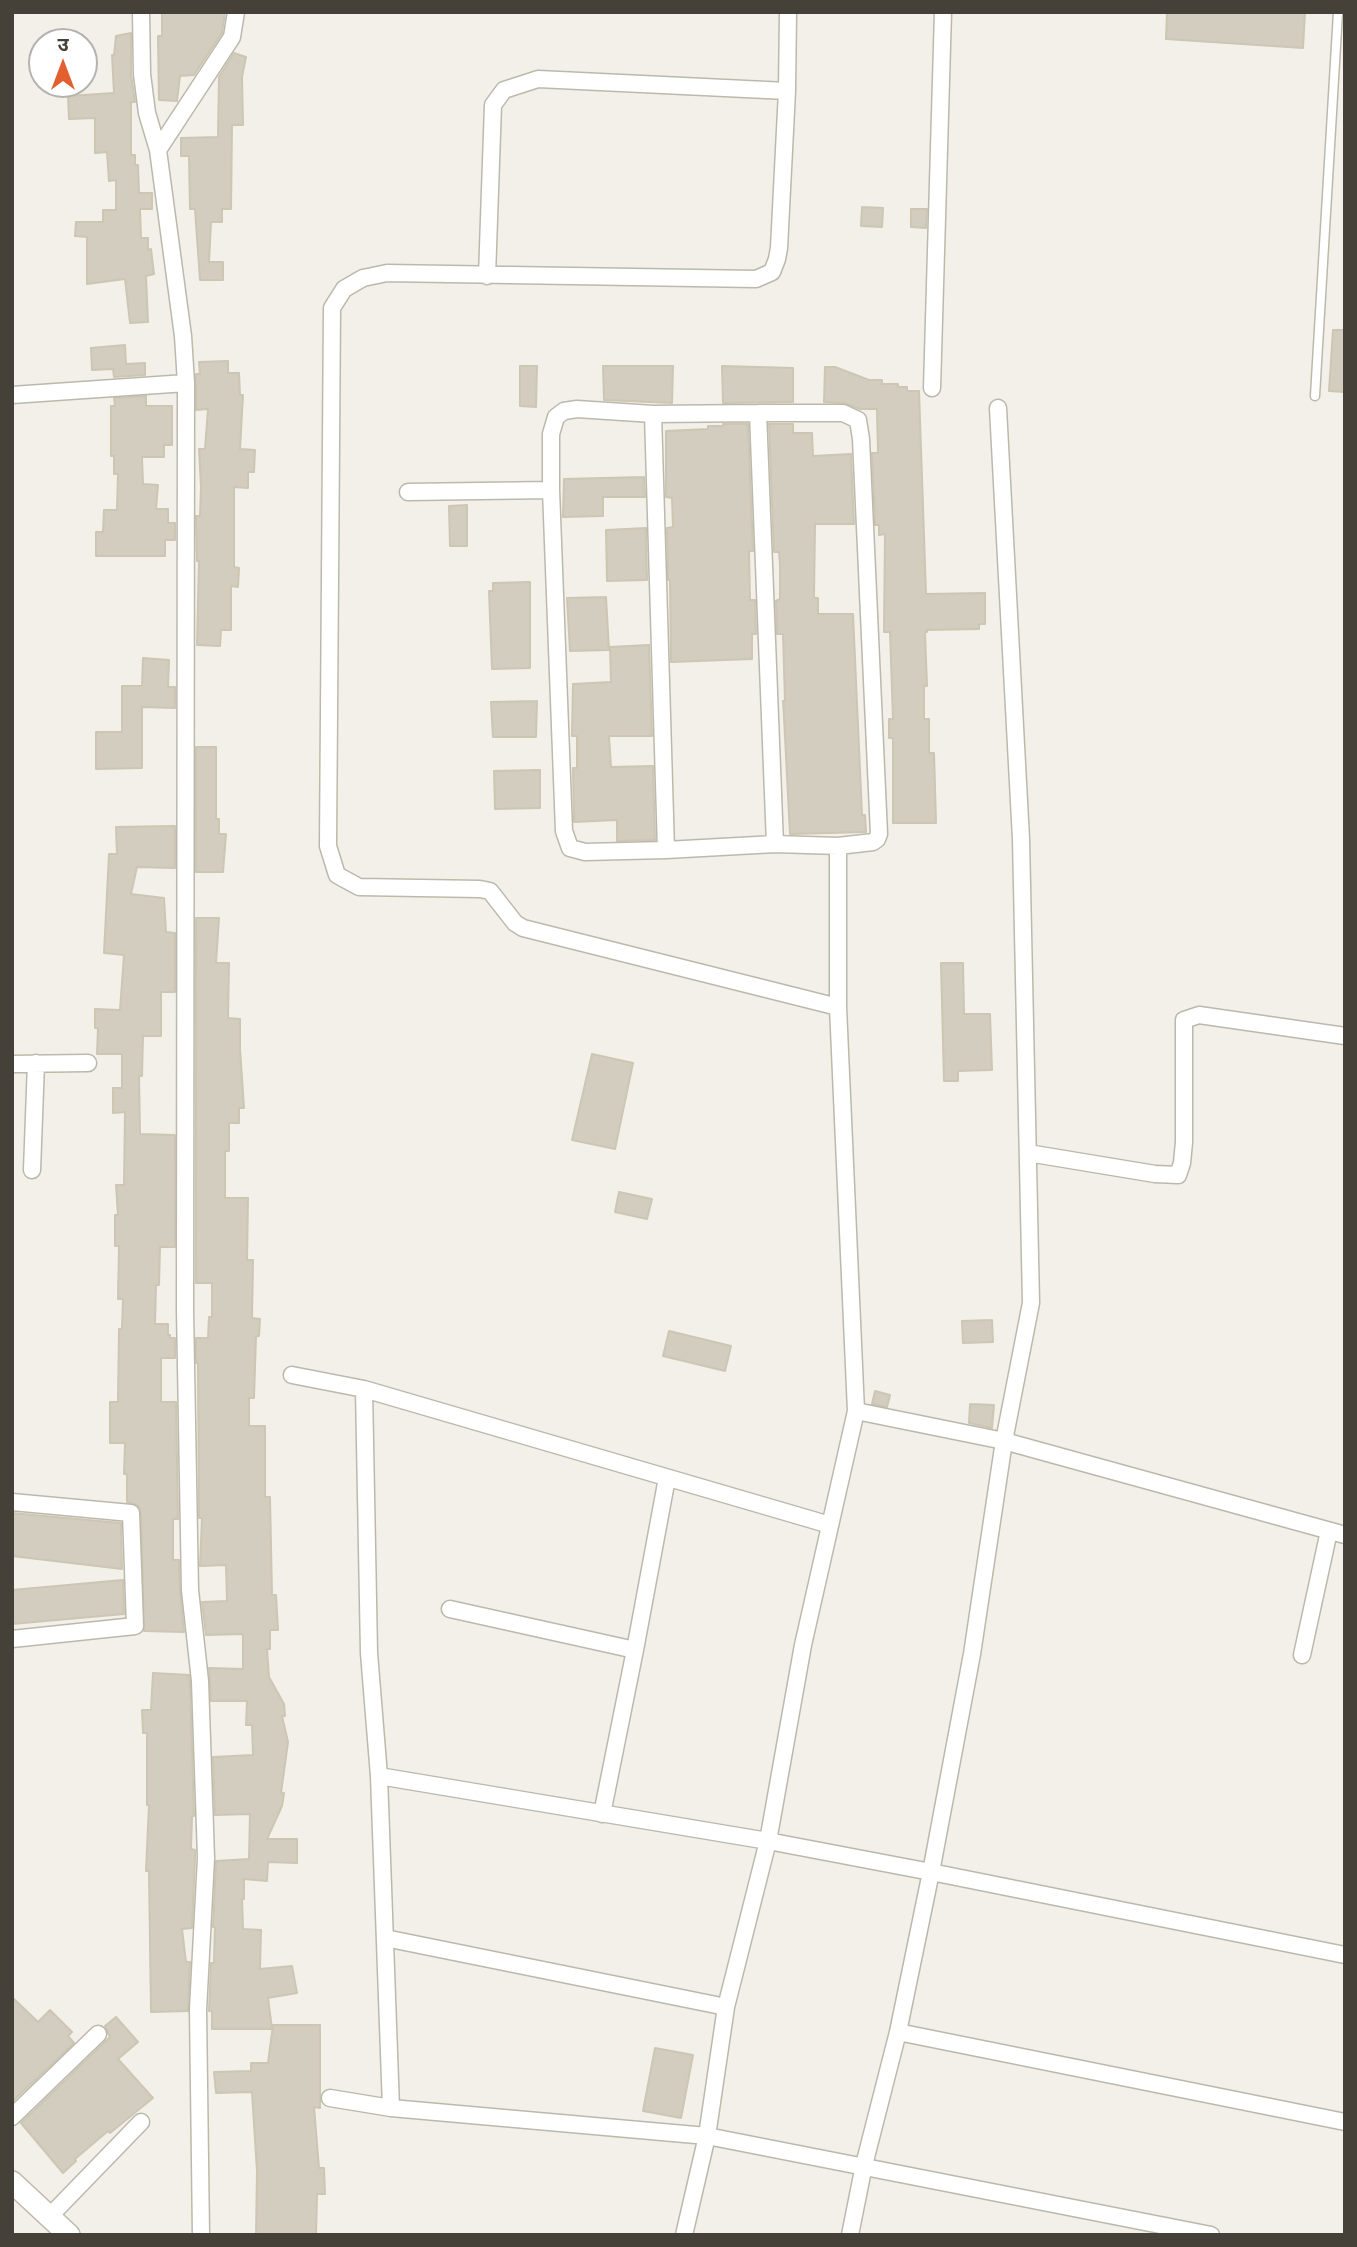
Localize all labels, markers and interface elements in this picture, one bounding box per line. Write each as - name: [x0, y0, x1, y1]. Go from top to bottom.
- north arrow: [28, 28, 98, 98]
- text: उ: [57, 32, 69, 56]

